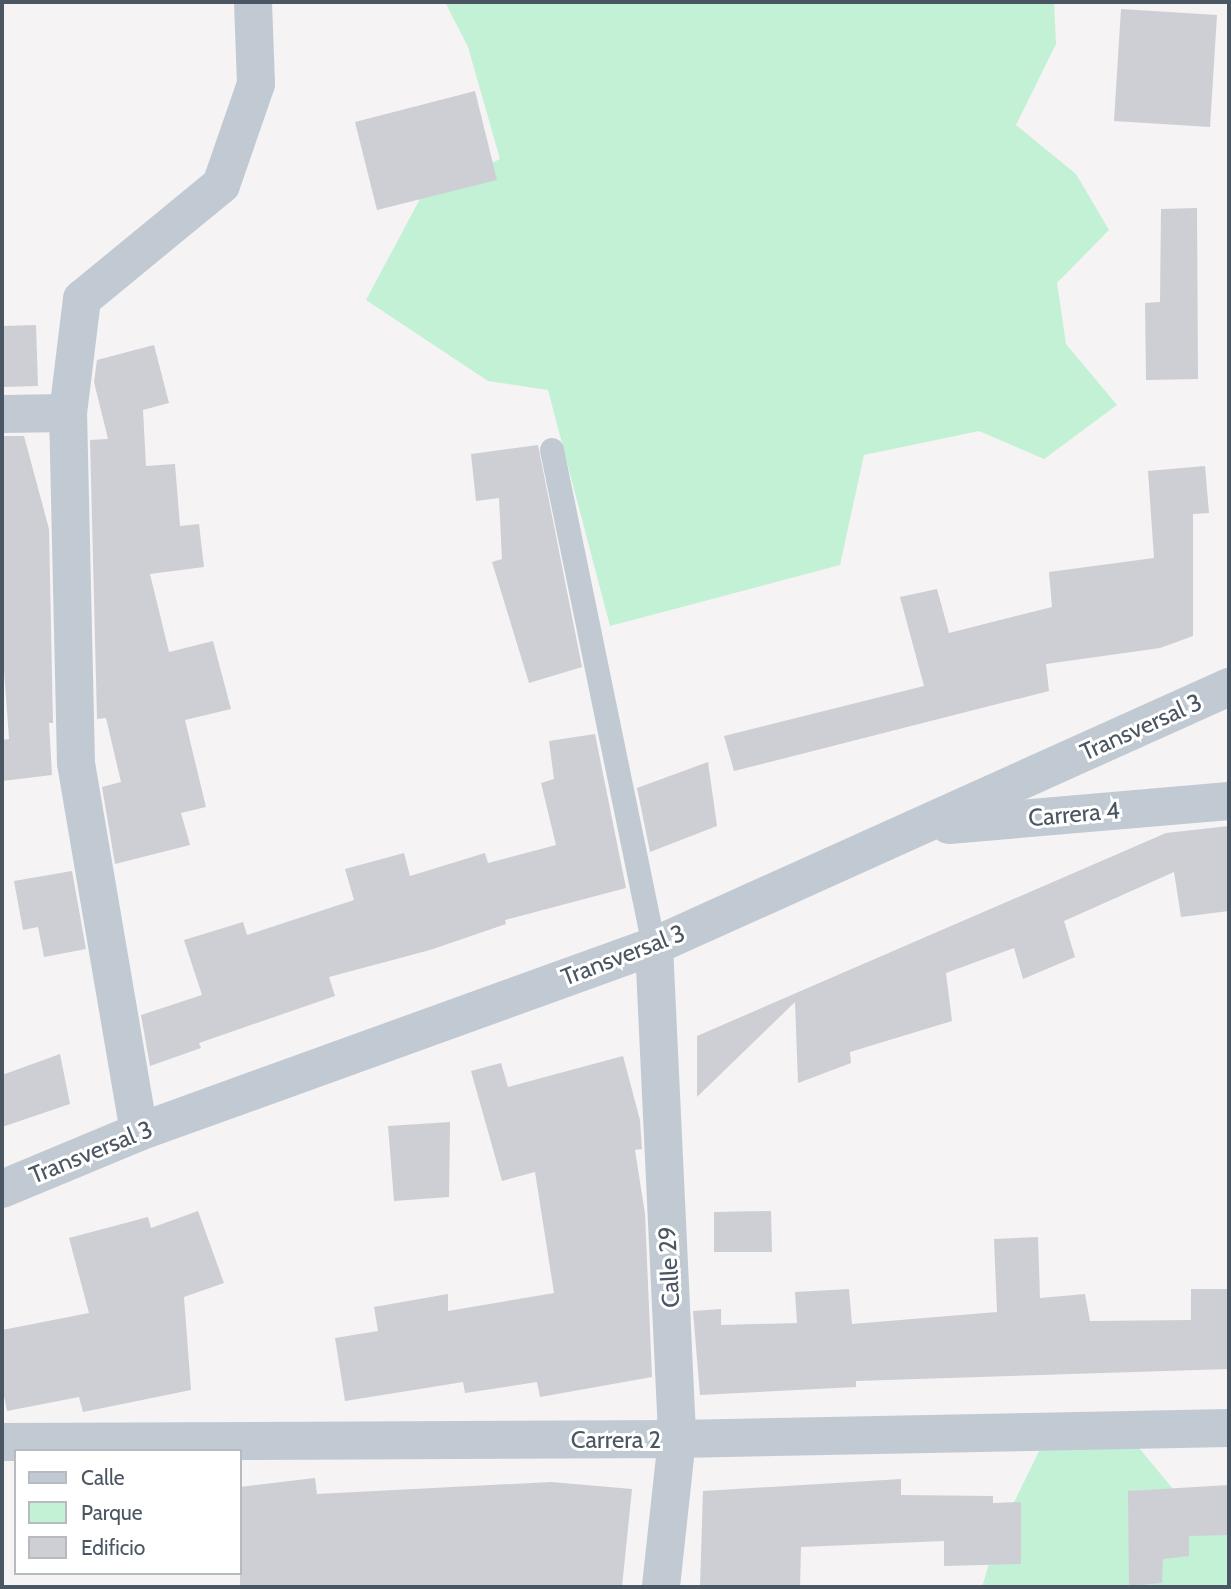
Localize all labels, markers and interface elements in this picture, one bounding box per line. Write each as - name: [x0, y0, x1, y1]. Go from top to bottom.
- street label: Transversal 3: [1076, 687, 1206, 767]
- street label: Carrera 4: [1027, 796, 1121, 832]
- street label: Transversal 3: [557, 918, 689, 992]
- street label: Transversal 3: [25, 1114, 157, 1190]
- street label: Calle 29: [652, 1226, 686, 1308]
- street label: Carrera 2: [571, 1426, 661, 1454]
- legend: [14, 1449, 242, 1575]
- text: Calle: [81, 1465, 125, 1490]
- text: Parque: [81, 1500, 143, 1525]
- text: Edificio: [81, 1535, 145, 1560]

